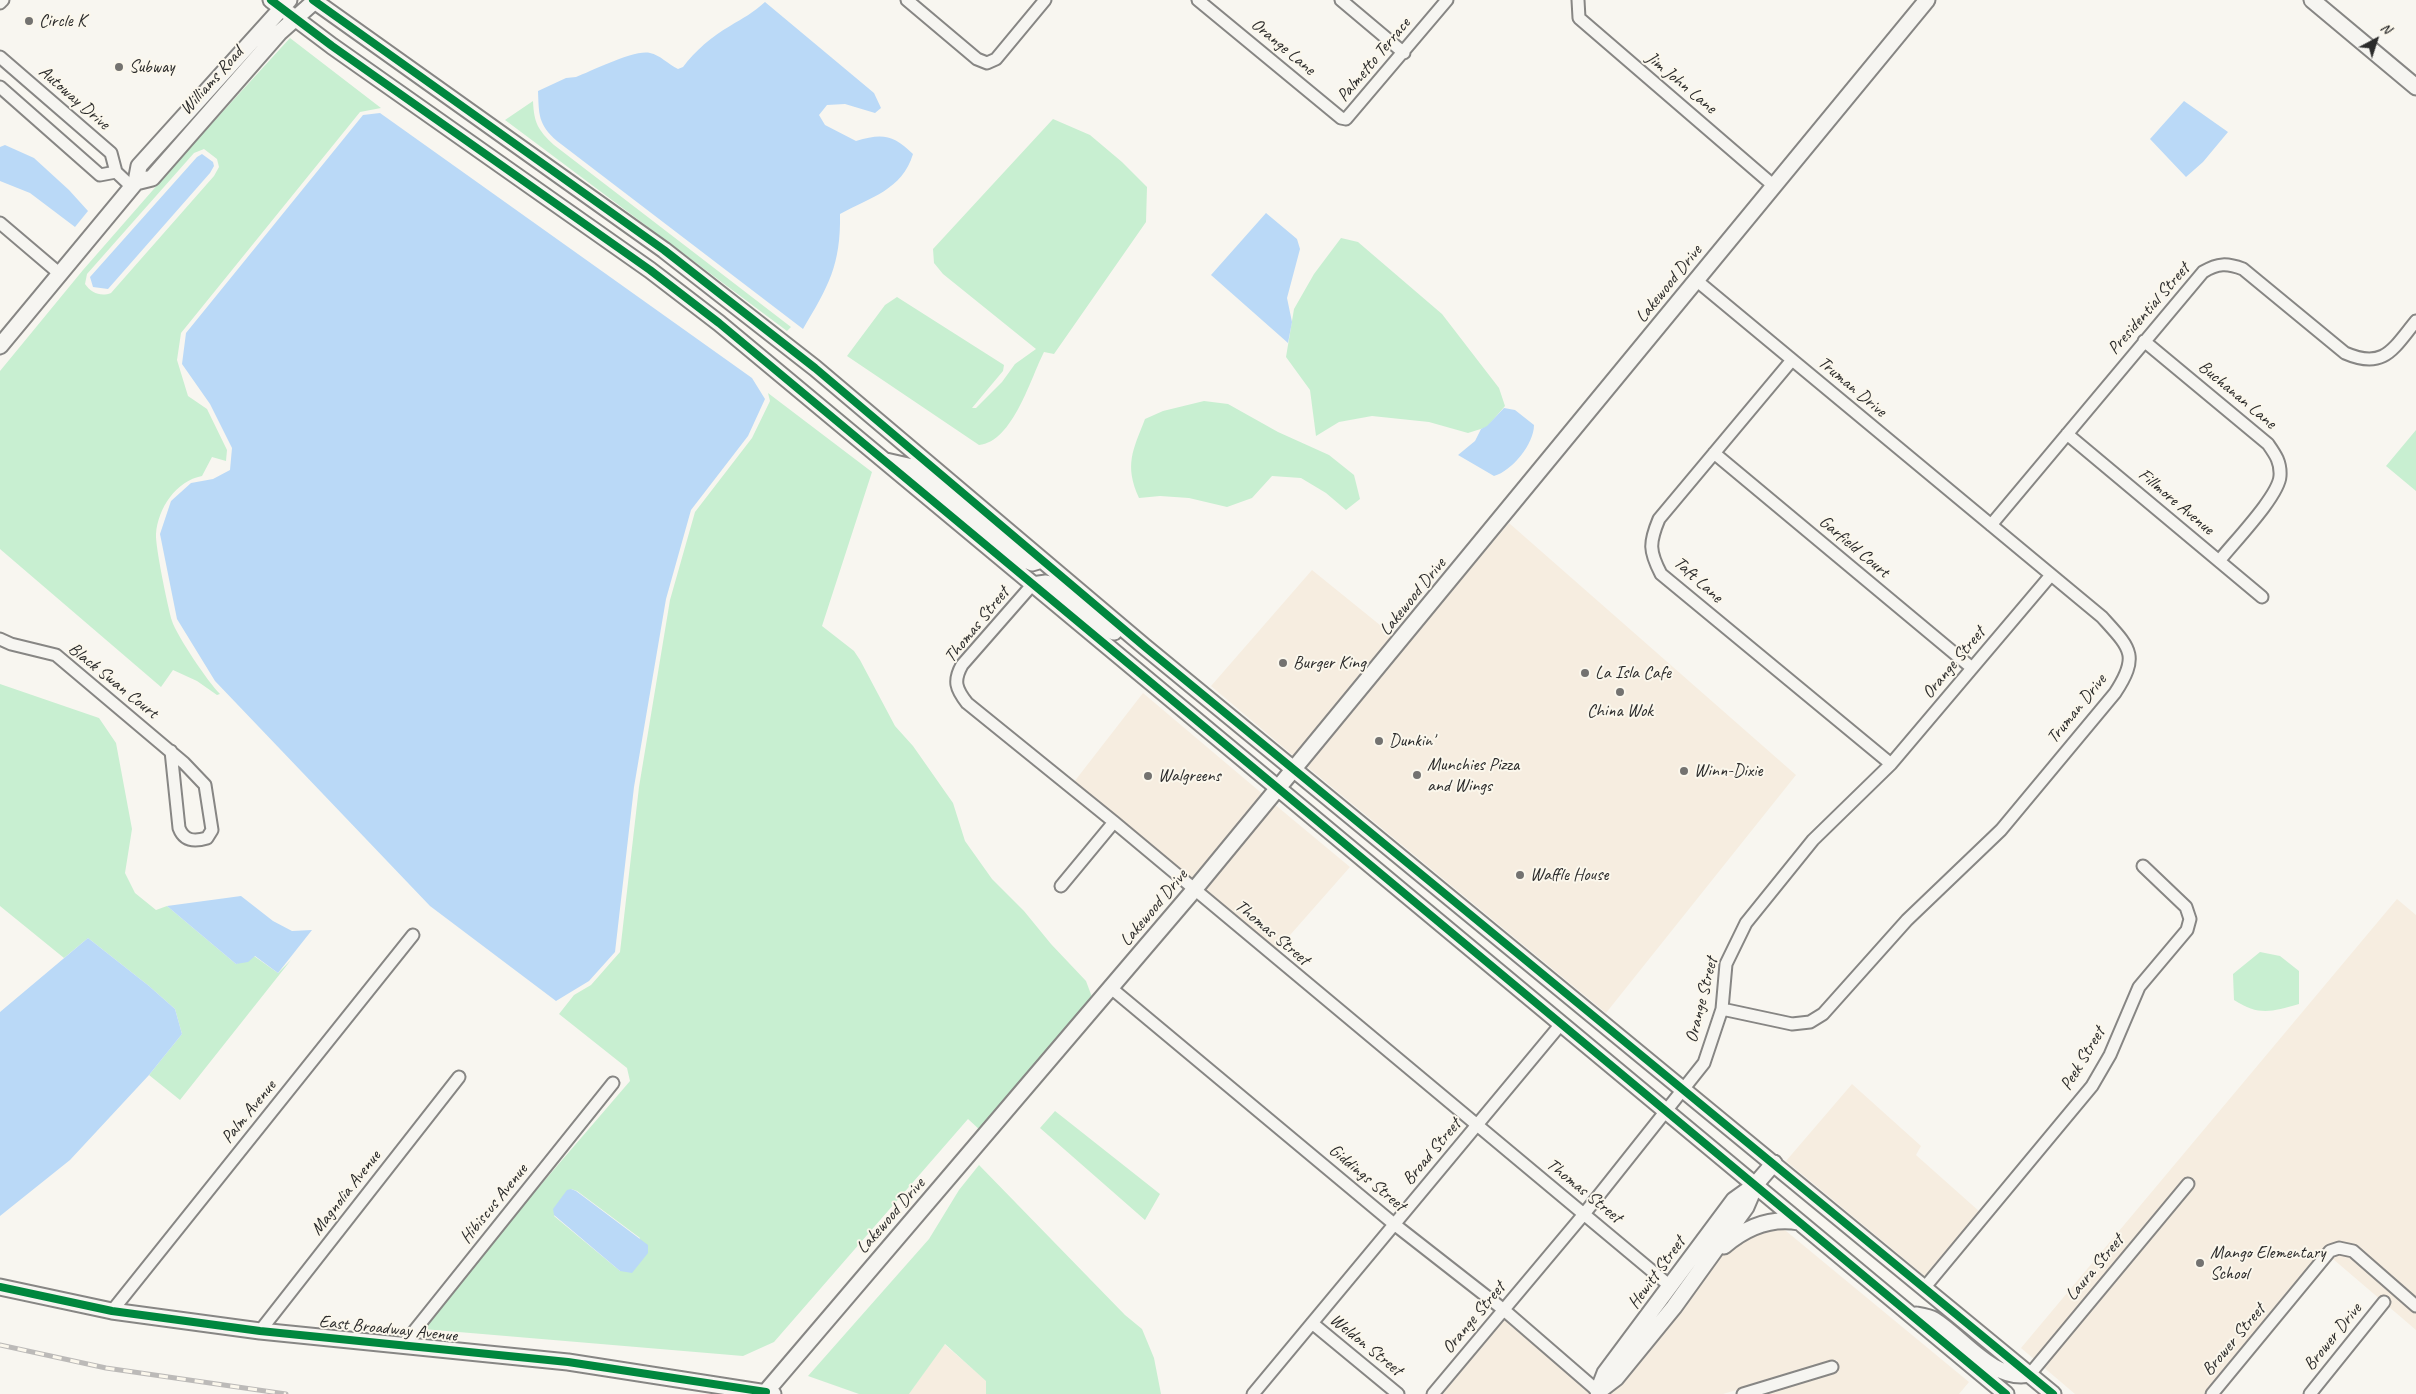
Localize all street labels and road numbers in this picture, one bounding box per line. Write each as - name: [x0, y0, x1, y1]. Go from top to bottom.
- street label: Orange Lane: [1246, 14, 1320, 80]
- street label: Palmetto Terrace: [1333, 14, 1415, 106]
- street label: Williams Road: [176, 42, 248, 120]
- street label: Jim John Lane: [1641, 47, 1721, 119]
- street label: Autoway Drive: [34, 61, 114, 135]
- street label: Lakewood Drive: [1631, 241, 1707, 327]
- street label: Presidential Street: [2103, 259, 2195, 359]
- street label: Truman Drive: [1813, 352, 1891, 422]
- street label: Buchanan Lane: [2194, 356, 2280, 434]
- street label: Fillmore Avenue: [2134, 464, 2218, 540]
- street label: Garfield Court: [1814, 511, 1894, 583]
- street label: Taft Lane: [1669, 552, 1727, 608]
- street label: Lakewood Drive: [1375, 554, 1451, 640]
- street label: Thomas Street: [940, 583, 1014, 667]
- street label: Orange Street: [1918, 623, 1990, 703]
- street label: Black Swan Court: [64, 638, 162, 724]
- street label: Truman Drive: [2043, 670, 2111, 748]
- street label: Lakewood Drive: [1116, 865, 1192, 951]
- street label: Thomas Street: [1230, 895, 1314, 971]
- street label: Orange Street: [1681, 955, 1723, 1045]
- street label: Peek Street: [2056, 1024, 2110, 1094]
- street label: Palm Avenue: [217, 1076, 281, 1148]
- street label: Broad Street: [1398, 1114, 1466, 1190]
- street label: Giddings Street: [1324, 1140, 1410, 1216]
- street label: Magnolia Avenue: [306, 1146, 386, 1240]
- street label: Thomas Street: [1542, 1154, 1626, 1228]
- street label: Hibiscus Avenue: [455, 1160, 533, 1248]
- street label: Lakewood Drive: [852, 1174, 930, 1258]
- street label: Laura Street: [2061, 1231, 2129, 1305]
- street label: Hewitt Street: [1624, 1233, 1690, 1313]
- street label: Orange Street: [1438, 1278, 1510, 1358]
- street label: Brower Drive: [2299, 1299, 2367, 1375]
- street label: Brower Street: [2198, 1300, 2270, 1380]
- street label: Weldon Street: [1325, 1309, 1407, 1381]
- street label: East Broadway Avenue: [318, 1311, 458, 1347]

